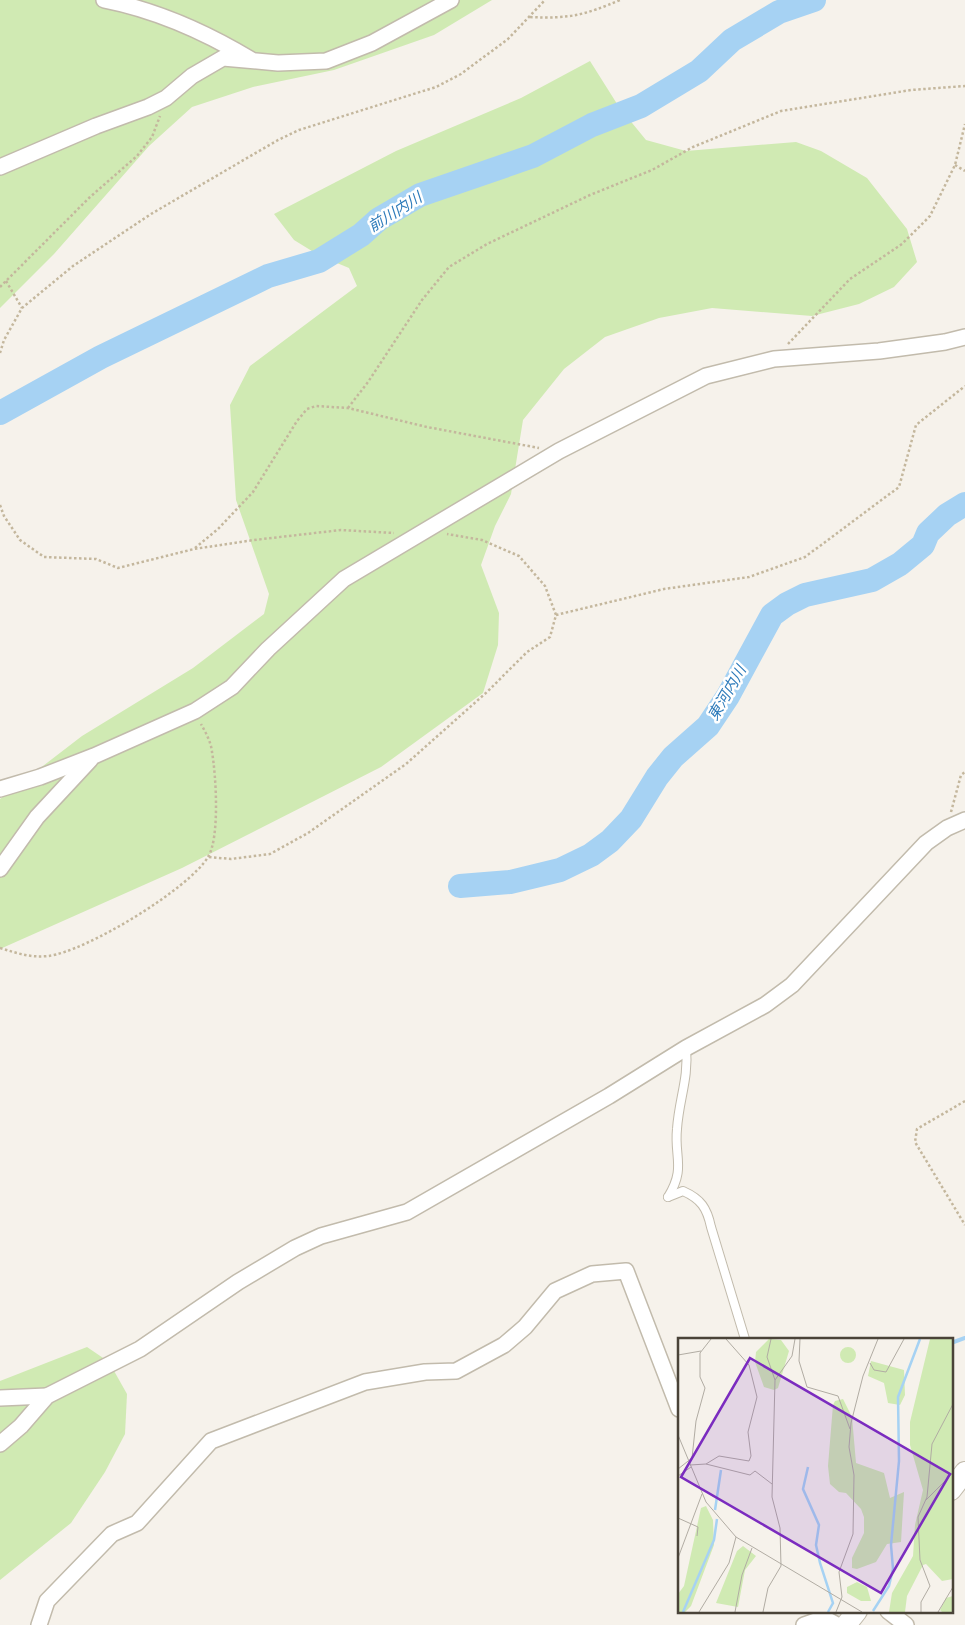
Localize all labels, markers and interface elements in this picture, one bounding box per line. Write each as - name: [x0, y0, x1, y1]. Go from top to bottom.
- water label: 前川内川: [363, 185, 428, 237]
- water label: 東河内川: [702, 659, 753, 724]
- inset map: [678, 1338, 952, 1612]

